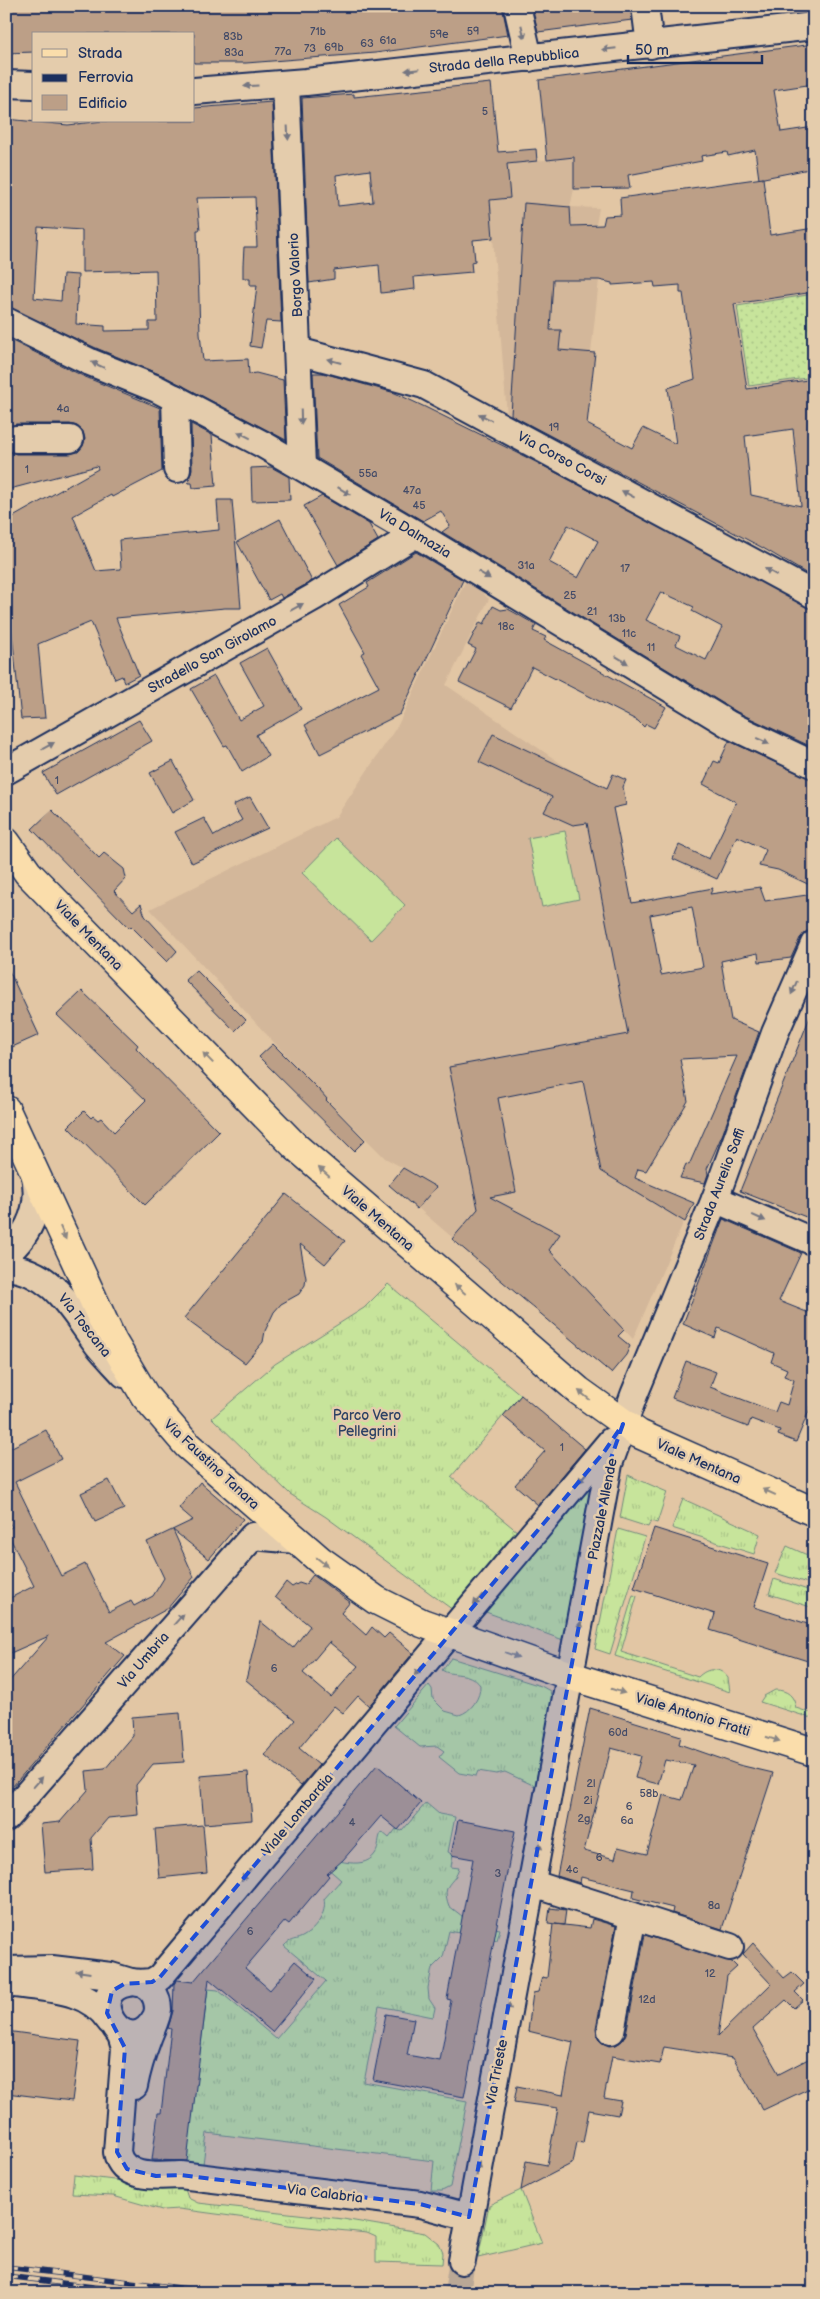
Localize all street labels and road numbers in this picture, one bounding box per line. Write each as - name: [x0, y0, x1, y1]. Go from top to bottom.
- street label: Strada della Repubblica: [428, 44, 580, 77]
- street label: Borgo Valorio: [285, 232, 306, 318]
- street label: Via Corso Corsi: [514, 428, 609, 489]
- street label: Via Dalmazia: [375, 505, 454, 562]
- street label: Stradello San Girolamo: [145, 612, 280, 697]
- street label: Viale Mentana: [51, 897, 126, 974]
- street label: Strada Aurelio Saffi: [690, 1126, 749, 1243]
- street label: Viale Mentana: [338, 1182, 418, 1255]
- street label: Via Toscana: [54, 1290, 115, 1361]
- street label: Via Faustino Tanara: [160, 1416, 263, 1513]
- street label: Viale Mentana: [654, 1435, 744, 1488]
- street label: Piazzale Allende: [584, 1457, 621, 1562]
- street label: Via Umbria: [114, 1628, 173, 1692]
- street label: Viale Antonio Fratti: [633, 1689, 752, 1740]
- street label: Viale Lombardia: [258, 1770, 337, 1859]
- street label: Via Trieste: [482, 2038, 511, 2106]
- street label: Via Calabria: [286, 2180, 364, 2207]

